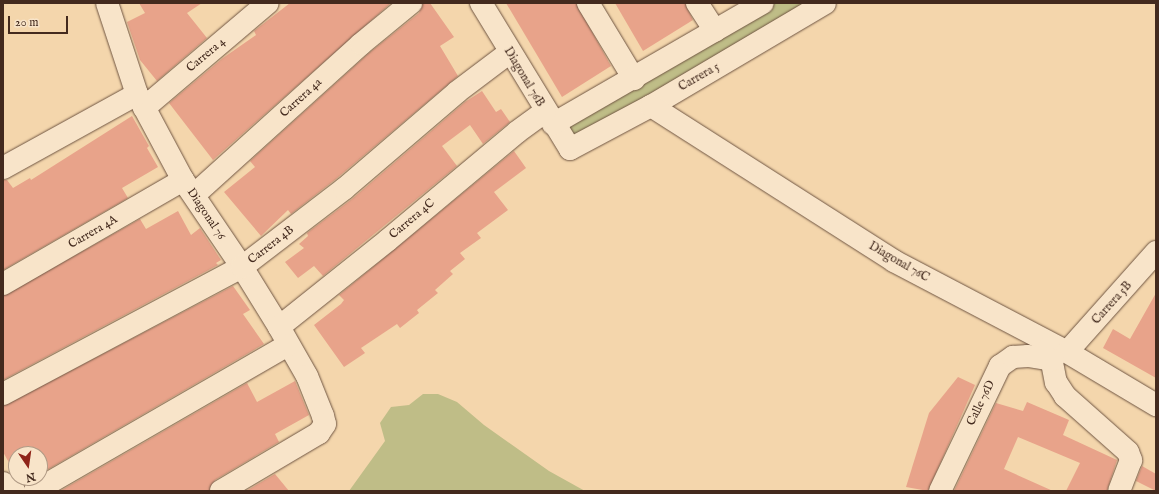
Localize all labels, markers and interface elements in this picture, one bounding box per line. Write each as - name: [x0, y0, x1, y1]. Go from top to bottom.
- scale bar: [10, 8, 70, 34]
- text: 20 m: [15, 15, 38, 30]
- street label: Carrera 4: [184, 35, 228, 75]
- street label: Diagonal 76B: [501, 45, 547, 109]
- street label: Carrera 5: [676, 60, 722, 94]
- street label: Carrera 4a: [277, 75, 325, 121]
- street label: Diagonal 76: [184, 185, 228, 243]
- street label: Carrera 4C: [386, 196, 438, 242]
- street label: Carrera 4A: [66, 212, 120, 252]
- street label: Carrera 4B: [245, 223, 297, 267]
- street label: Diagonal 76C: [866, 239, 932, 285]
- street label: Carrera 5B: [1089, 279, 1135, 327]
- street label: Calle 76D: [964, 378, 998, 428]
- north arrow: [8, 446, 48, 486]
- text: N: [24, 469, 37, 485]

